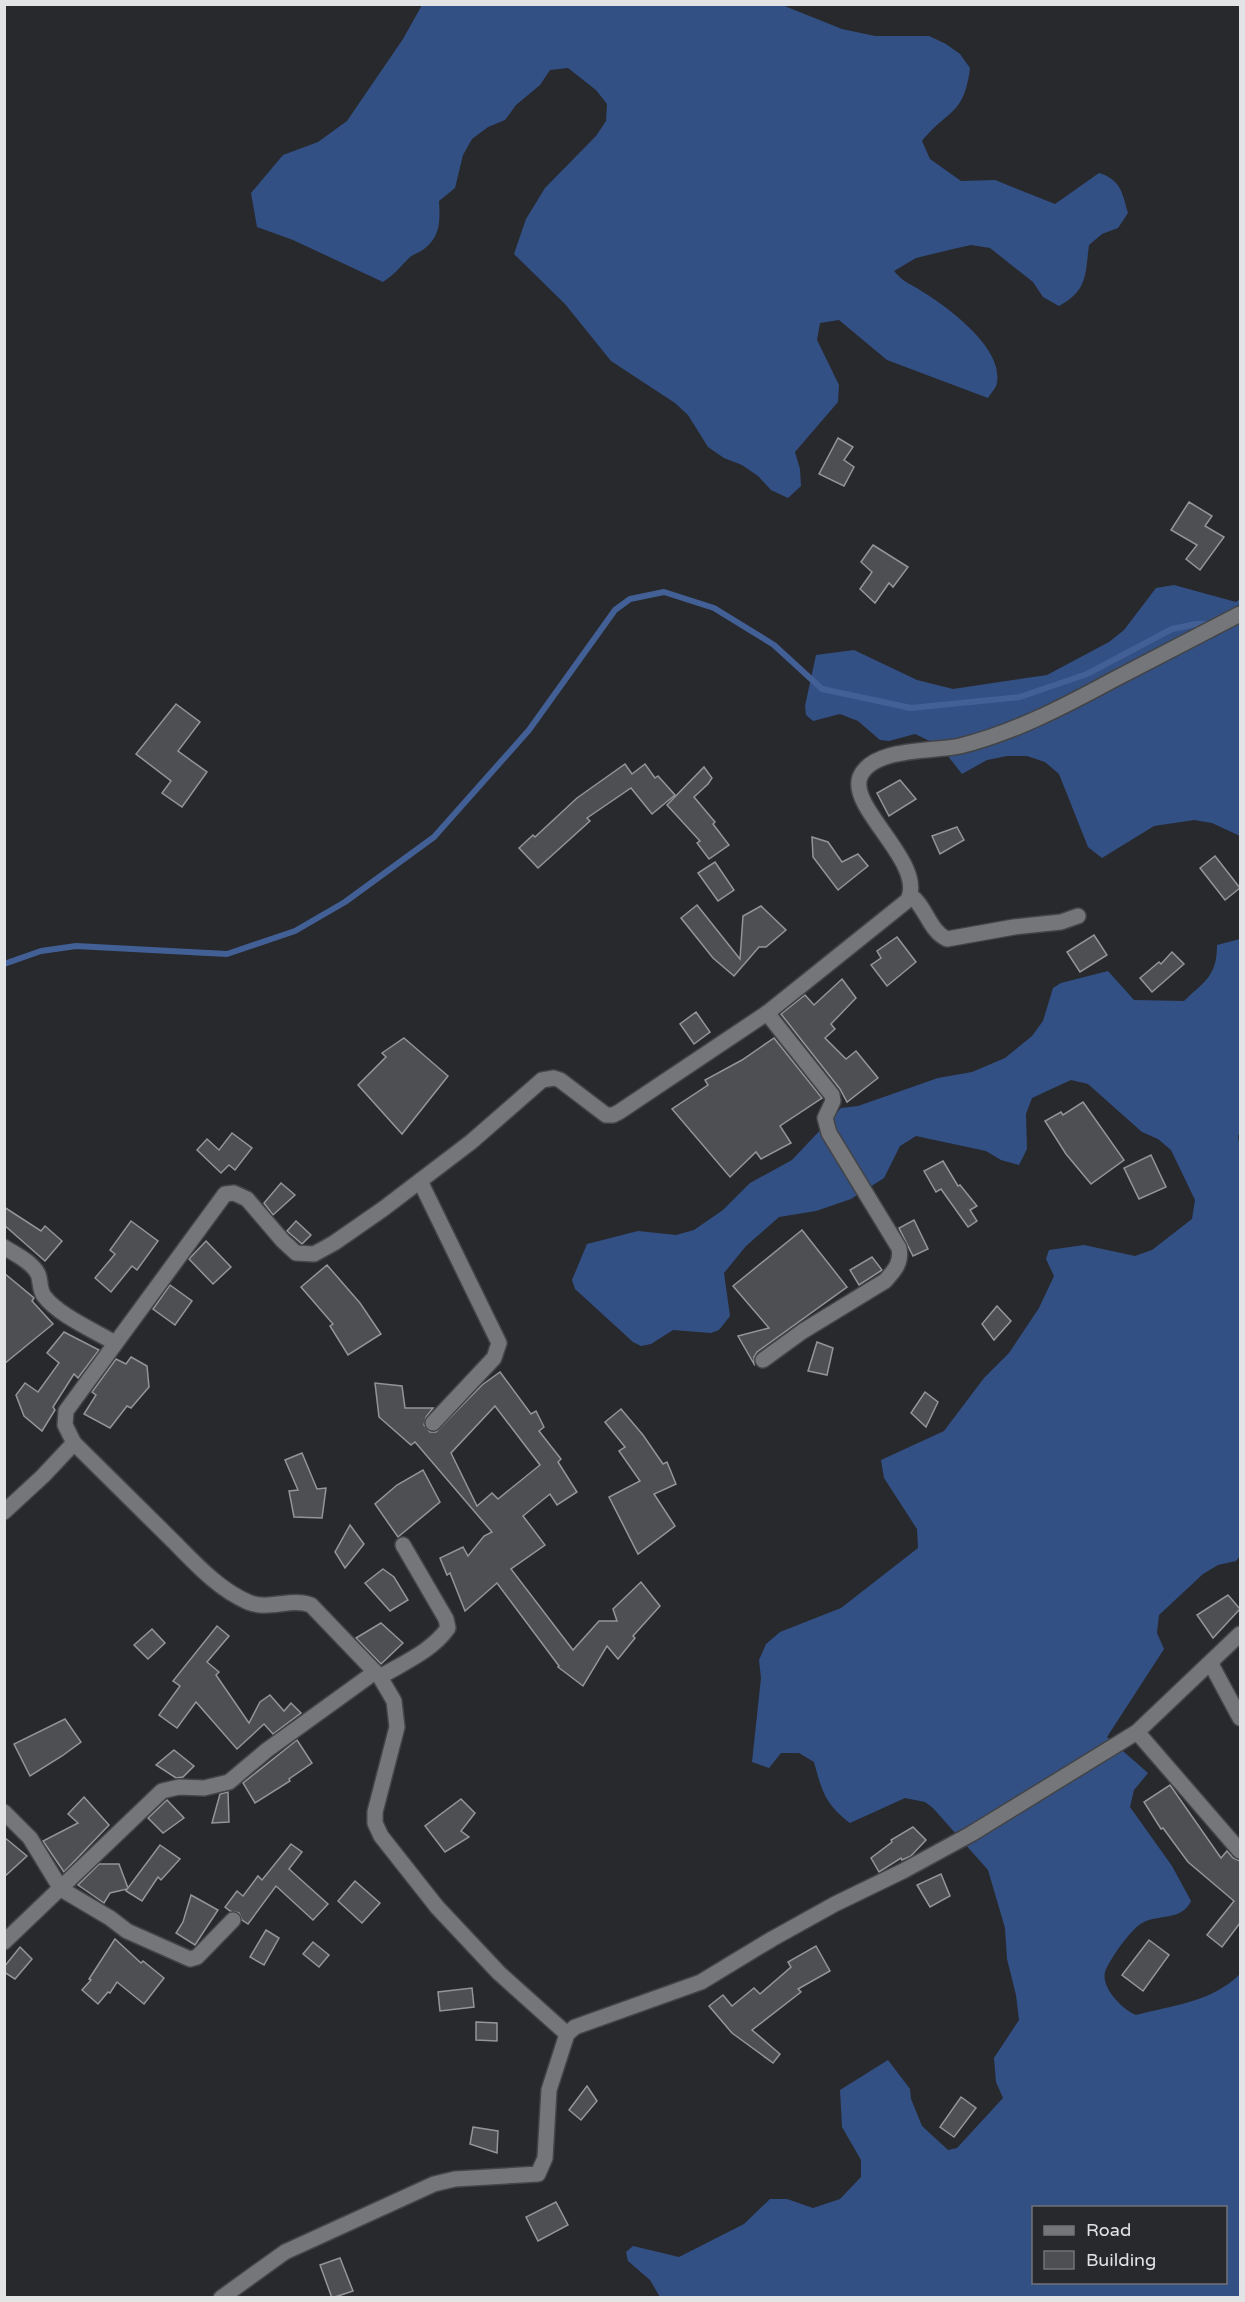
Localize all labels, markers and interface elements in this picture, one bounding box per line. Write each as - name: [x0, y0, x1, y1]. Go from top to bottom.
- legend: [1032, 2206, 1227, 2284]
- text: Road: [1086, 2219, 1131, 2241]
- text: Building: [1086, 2249, 1156, 2271]

